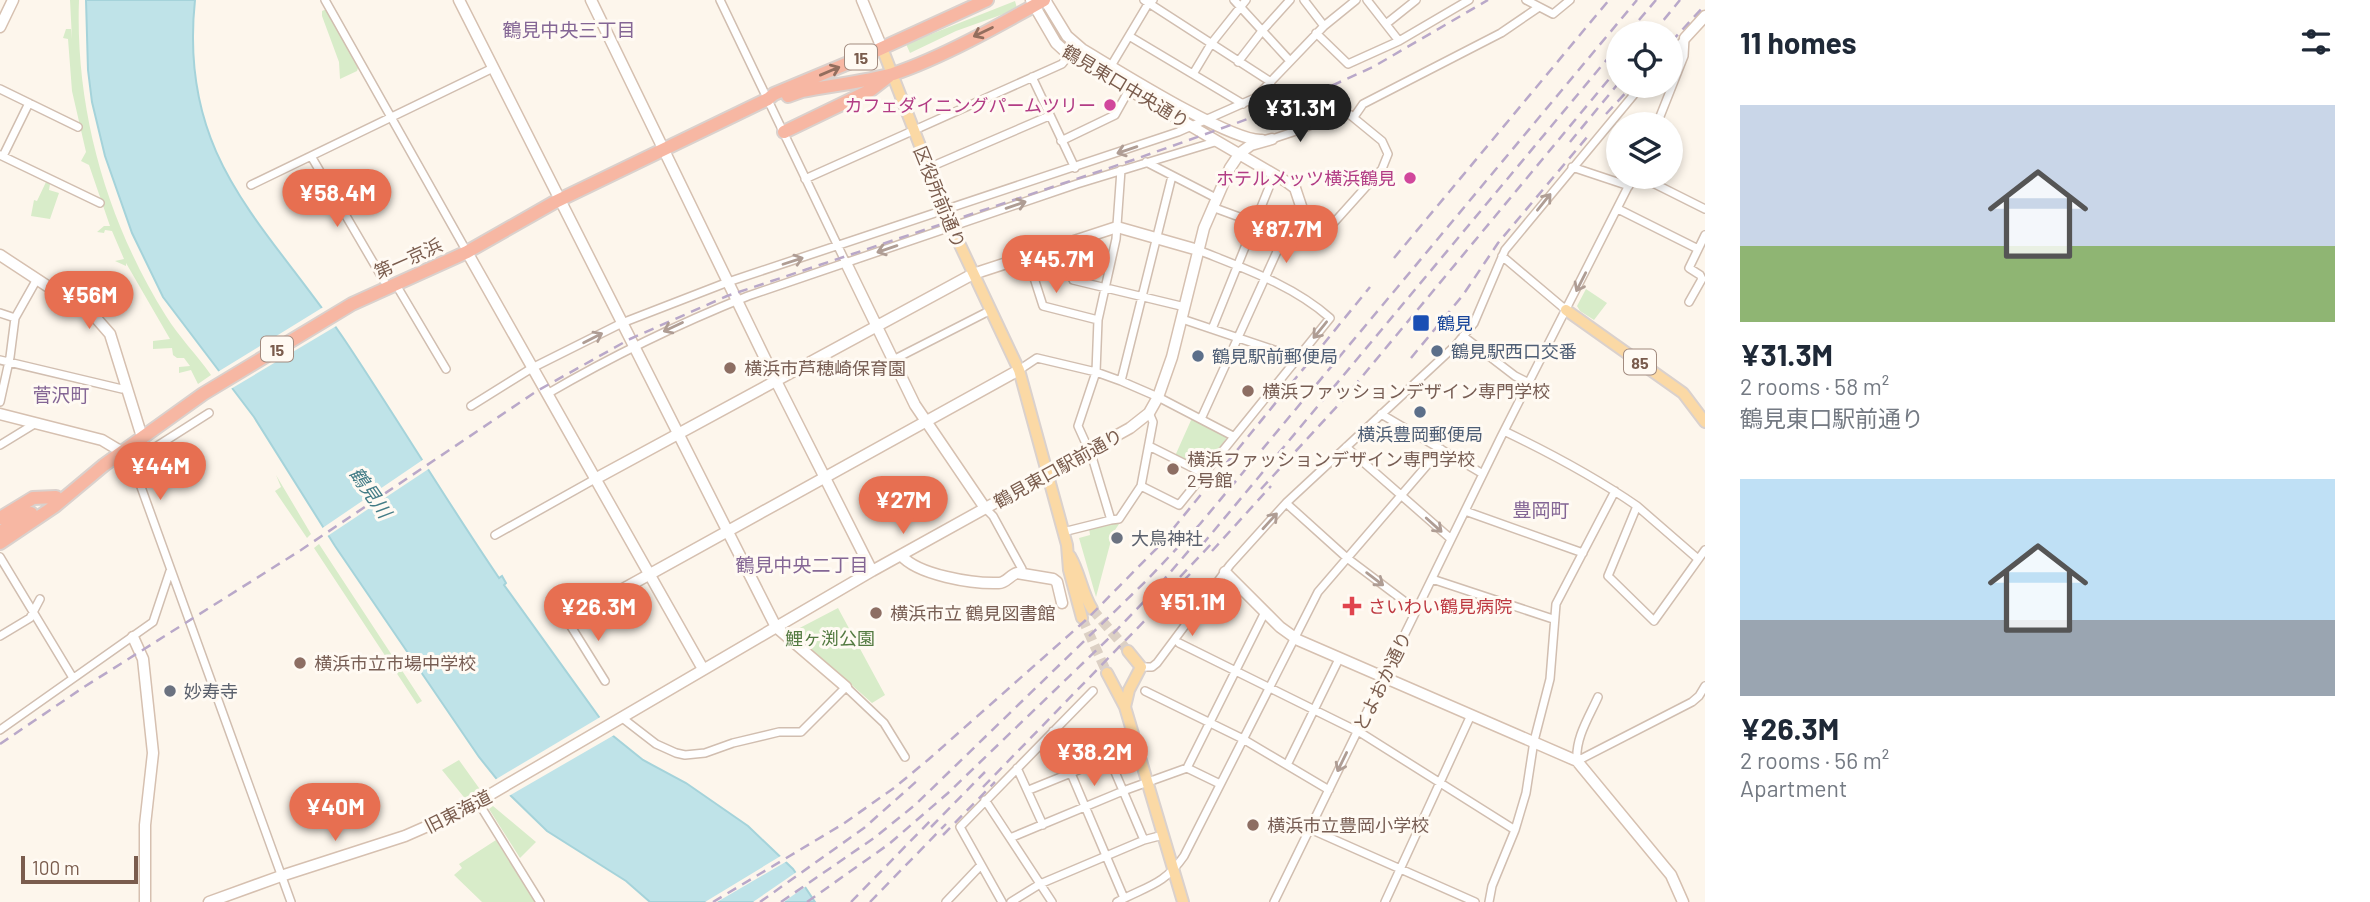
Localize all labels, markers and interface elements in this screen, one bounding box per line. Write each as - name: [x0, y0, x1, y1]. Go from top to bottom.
- district label: 鶴見中央三丁目: [502, 18, 636, 41]
- map controls: [1606, 21, 1683, 189]
- button: locate: [1606, 21, 1683, 98]
- icon: filters: [2297, 23, 2335, 61]
- text: 11 homes: [1740, 24, 1857, 60]
- one-way arrow: [973, 26, 994, 40]
- street label: 鶴見東口中央通り: [1059, 39, 1193, 133]
- road number: 15: [845, 44, 877, 69]
- one-way arrow: [818, 63, 840, 76]
- pin: ¥31.3M: [1243, 85, 1357, 144]
- text: ¥31.3M: [1264, 93, 1336, 121]
- place label: カフェダイニングパームツリー: [845, 94, 1096, 116]
- marker: カフェダイニングパームツリー: [1102, 97, 1118, 113]
- button: layers: [1606, 112, 1683, 189]
- street label: 区役所前通り: [910, 143, 970, 251]
- one-way arrow: [1117, 145, 1139, 157]
- icon: home: [1975, 151, 2101, 277]
- place label: ホテルメッツ横浜鶴見: [1216, 167, 1396, 189]
- pin: ¥58.4M: [280, 170, 394, 229]
- marker: ホテルメッツ横浜鶴見: [1402, 170, 1418, 186]
- text: ¥58.4M: [298, 178, 376, 206]
- one-way arrow: [1536, 194, 1552, 212]
- one-way arrow: [1005, 198, 1027, 211]
- pin: ¥87.7M: [1229, 205, 1343, 265]
- text: ¥87.7M: [1250, 214, 1322, 242]
- street label: 第一京浜: [371, 233, 445, 283]
- pin: ¥45.7M: [999, 236, 1113, 295]
- one-way arrow: [876, 244, 898, 257]
- text: ¥45.7M: [1018, 244, 1094, 272]
- one-way arrow: [782, 254, 804, 266]
- one-way arrow: [1574, 271, 1587, 292]
- pin: ¥56M: [48, 272, 130, 331]
- text: ¥56M: [61, 280, 117, 308]
- place label: 鶴見: [1437, 312, 1473, 334]
- marker: 鶴見: [1411, 313, 1431, 333]
- one-way arrow: [663, 321, 684, 334]
- one-way arrow: [1312, 321, 1327, 339]
- one-way arrow: [582, 330, 603, 344]
- road number: 15: [261, 336, 293, 362]
- text: ¥31.3M: [1740, 336, 1833, 372]
- place label: 鶴見駅西口交番: [1451, 340, 1577, 362]
- marker: 鶴見駅西口交番: [1429, 343, 1445, 359]
- place label: 鶴見駅前郵便局: [1212, 345, 1338, 367]
- marker: 鶴見駅前郵便局: [1190, 348, 1206, 364]
- road number: 85: [1624, 350, 1656, 374]
- place label: 横浜市芦穂崎保育園: [744, 357, 906, 379]
- marker: 横浜市芦穂崎保育園: [722, 360, 738, 376]
- text: 2 rooms · 58 m²: [1740, 372, 1889, 400]
- place label: 横浜ファッションデザイン専門学校: [1262, 380, 1550, 402]
- district label: 菅沢町: [32, 383, 90, 406]
- marker: 横浜ファッションデザイン専門学校: [1240, 383, 1256, 399]
- marker: 横浜豊岡郵便局: [1412, 404, 1428, 420]
- text: 鶴見東口駅前通り: [1740, 404, 1924, 432]
- street label: 鶴見東口駅前通り: [990, 423, 1126, 513]
- place label: 横浜豊岡郵便局: [1357, 423, 1483, 445]
- pin: ¥44M: [119, 442, 201, 502]
- place label: 横浜ファッションデザイン専門学校 2号館: [1187, 448, 1475, 491]
- text: ¥44M: [130, 451, 190, 479]
- marker: 横浜ファッションデザイン専門学校 2号館: [1165, 461, 1181, 477]
- water label: 鶴見川: [345, 462, 398, 524]
- pin: ¥27M: [862, 476, 944, 536]
- text: ¥27M: [875, 485, 931, 513]
- district label: 豊岡町: [1512, 498, 1570, 521]
- one-way arrow: [1262, 512, 1278, 530]
- one-way arrow: [1425, 517, 1443, 533]
- icon: home: [1975, 525, 2101, 651]
- place label: 大鳥神社: [1131, 527, 1203, 549]
- marker: 大鳥神社: [1109, 530, 1125, 546]
- district label: 鶴見中央二丁目: [735, 553, 869, 576]
- one-way arrow: [1365, 572, 1384, 587]
- pin: ¥51.1M: [1135, 578, 1249, 638]
- pin: ¥26.3M: [541, 584, 655, 643]
- text: ¥51.1M: [1159, 587, 1225, 615]
- text: ¥26.3M: [560, 592, 636, 620]
- place label: さいわい鶴見病院: [1368, 595, 1512, 617]
- marker: さいわい鶴見病院: [1342, 596, 1362, 616]
- place label: 横浜市立 鶴見図書館: [890, 602, 1056, 624]
- marker: 横浜市立 鶴見図書館: [868, 605, 884, 621]
- park label: 鯉ヶ渕公園: [785, 627, 875, 649]
- street label: とよおか通り: [1348, 628, 1416, 734]
- place label: 横浜市立市場中学校: [314, 652, 476, 674]
- marker: 横浜市立市場中学校: [292, 655, 308, 671]
- place label: 妙寿寺: [184, 680, 238, 702]
- marker: 妙寿寺: [162, 683, 178, 699]
- text: ¥26.3M: [1740, 710, 1839, 746]
- pin: ¥38.2M: [1037, 728, 1151, 788]
- text: ¥38.2M: [1056, 737, 1132, 765]
- text: 2 rooms · 56 m²: [1740, 746, 1889, 774]
- one-way arrow: [1335, 751, 1349, 772]
- text: Apartment: [1740, 774, 1847, 802]
- pin: ¥40M: [294, 784, 376, 843]
- street label: 旧東海道: [421, 785, 495, 837]
- text: ¥40M: [305, 792, 365, 820]
- place label: 横浜市立豊岡小学校: [1267, 814, 1429, 836]
- marker: 横浜市立豊岡小学校: [1245, 817, 1261, 833]
- scale bar: [21, 853, 138, 885]
- text: 100 m: [32, 856, 80, 879]

